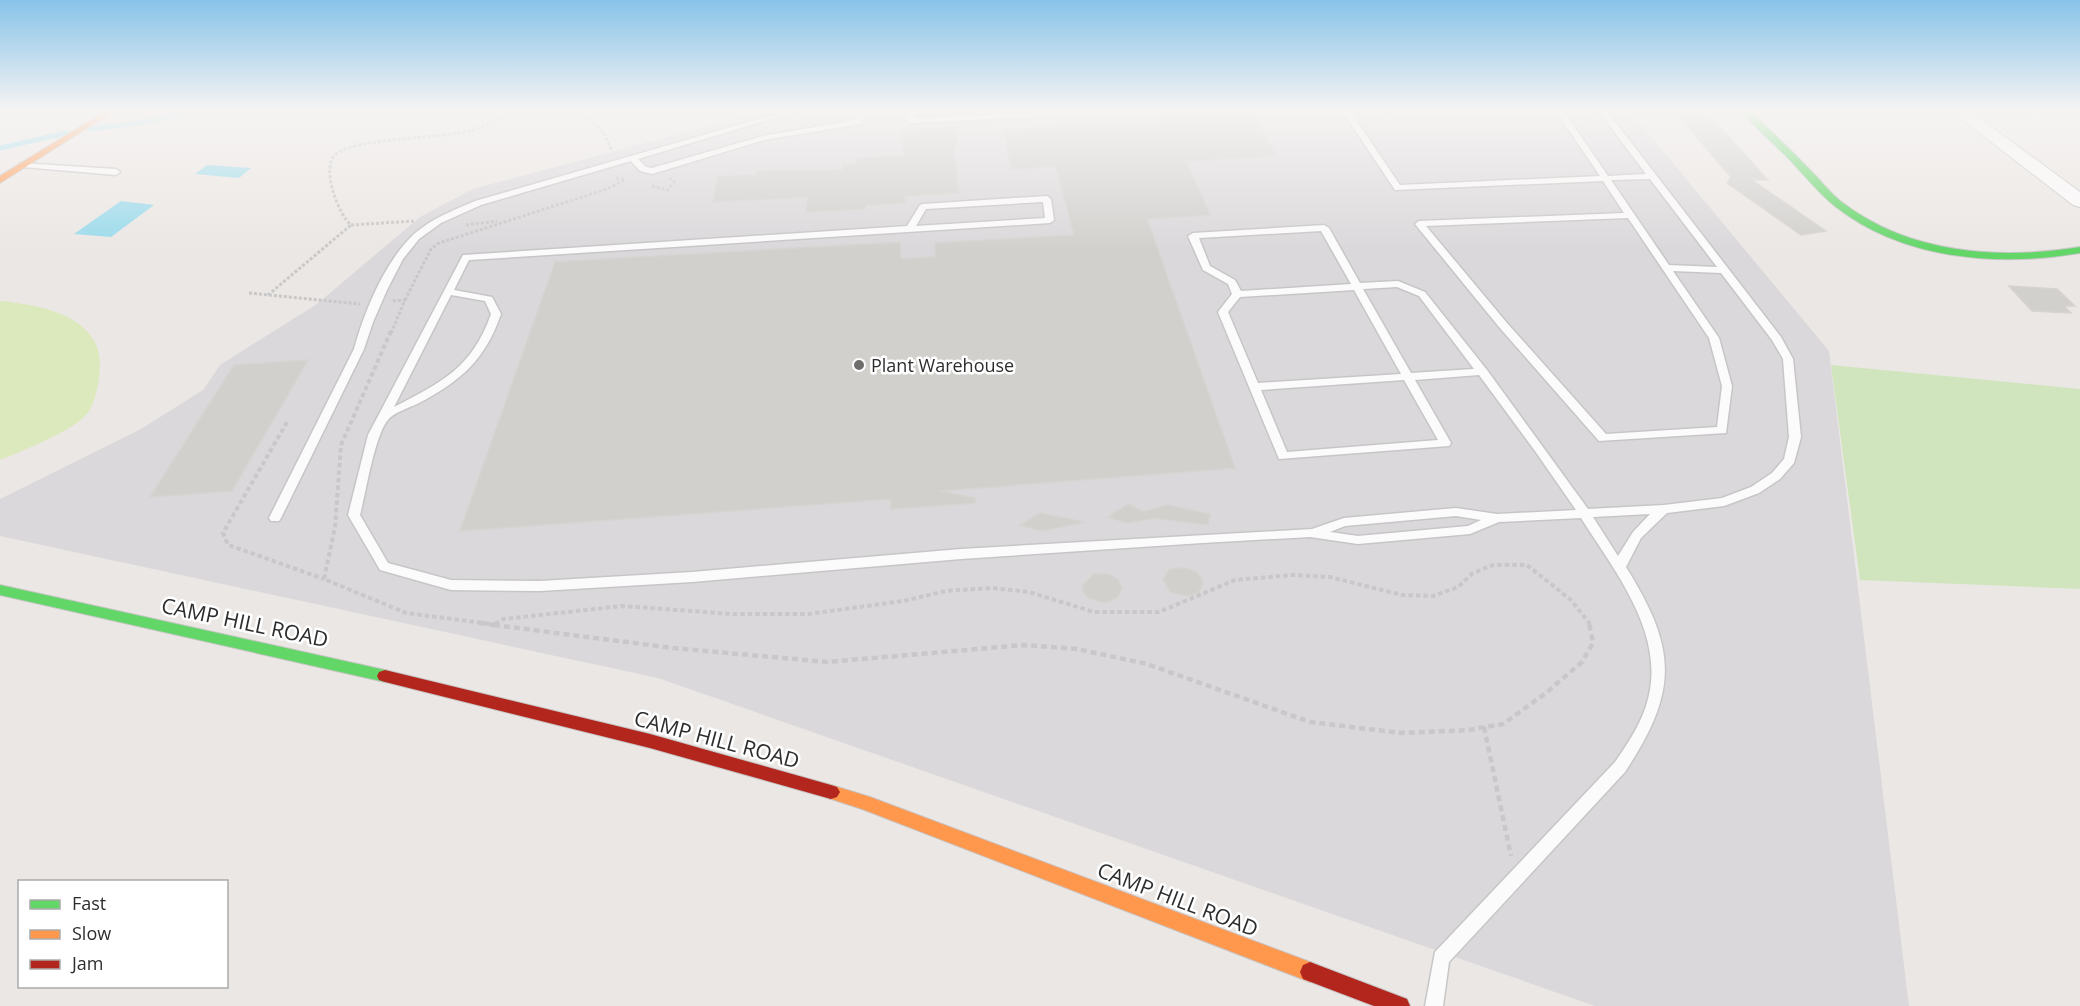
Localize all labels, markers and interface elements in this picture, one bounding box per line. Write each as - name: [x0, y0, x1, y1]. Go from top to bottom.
- place label: Plant Warehouse: [871, 353, 1014, 377]
- marker: Plant Warehouse: [852, 358, 866, 372]
- street label: CAMP HILL ROAD: [159, 591, 331, 653]
- street label: CAMP HILL ROAD: [631, 703, 803, 775]
- street label: CAMP HILL ROAD: [1094, 855, 1262, 943]
- legend: [18, 880, 228, 988]
- text: Fast: [72, 891, 106, 915]
- text: Slow: [72, 921, 111, 945]
- text: Jam: [70, 951, 104, 975]

